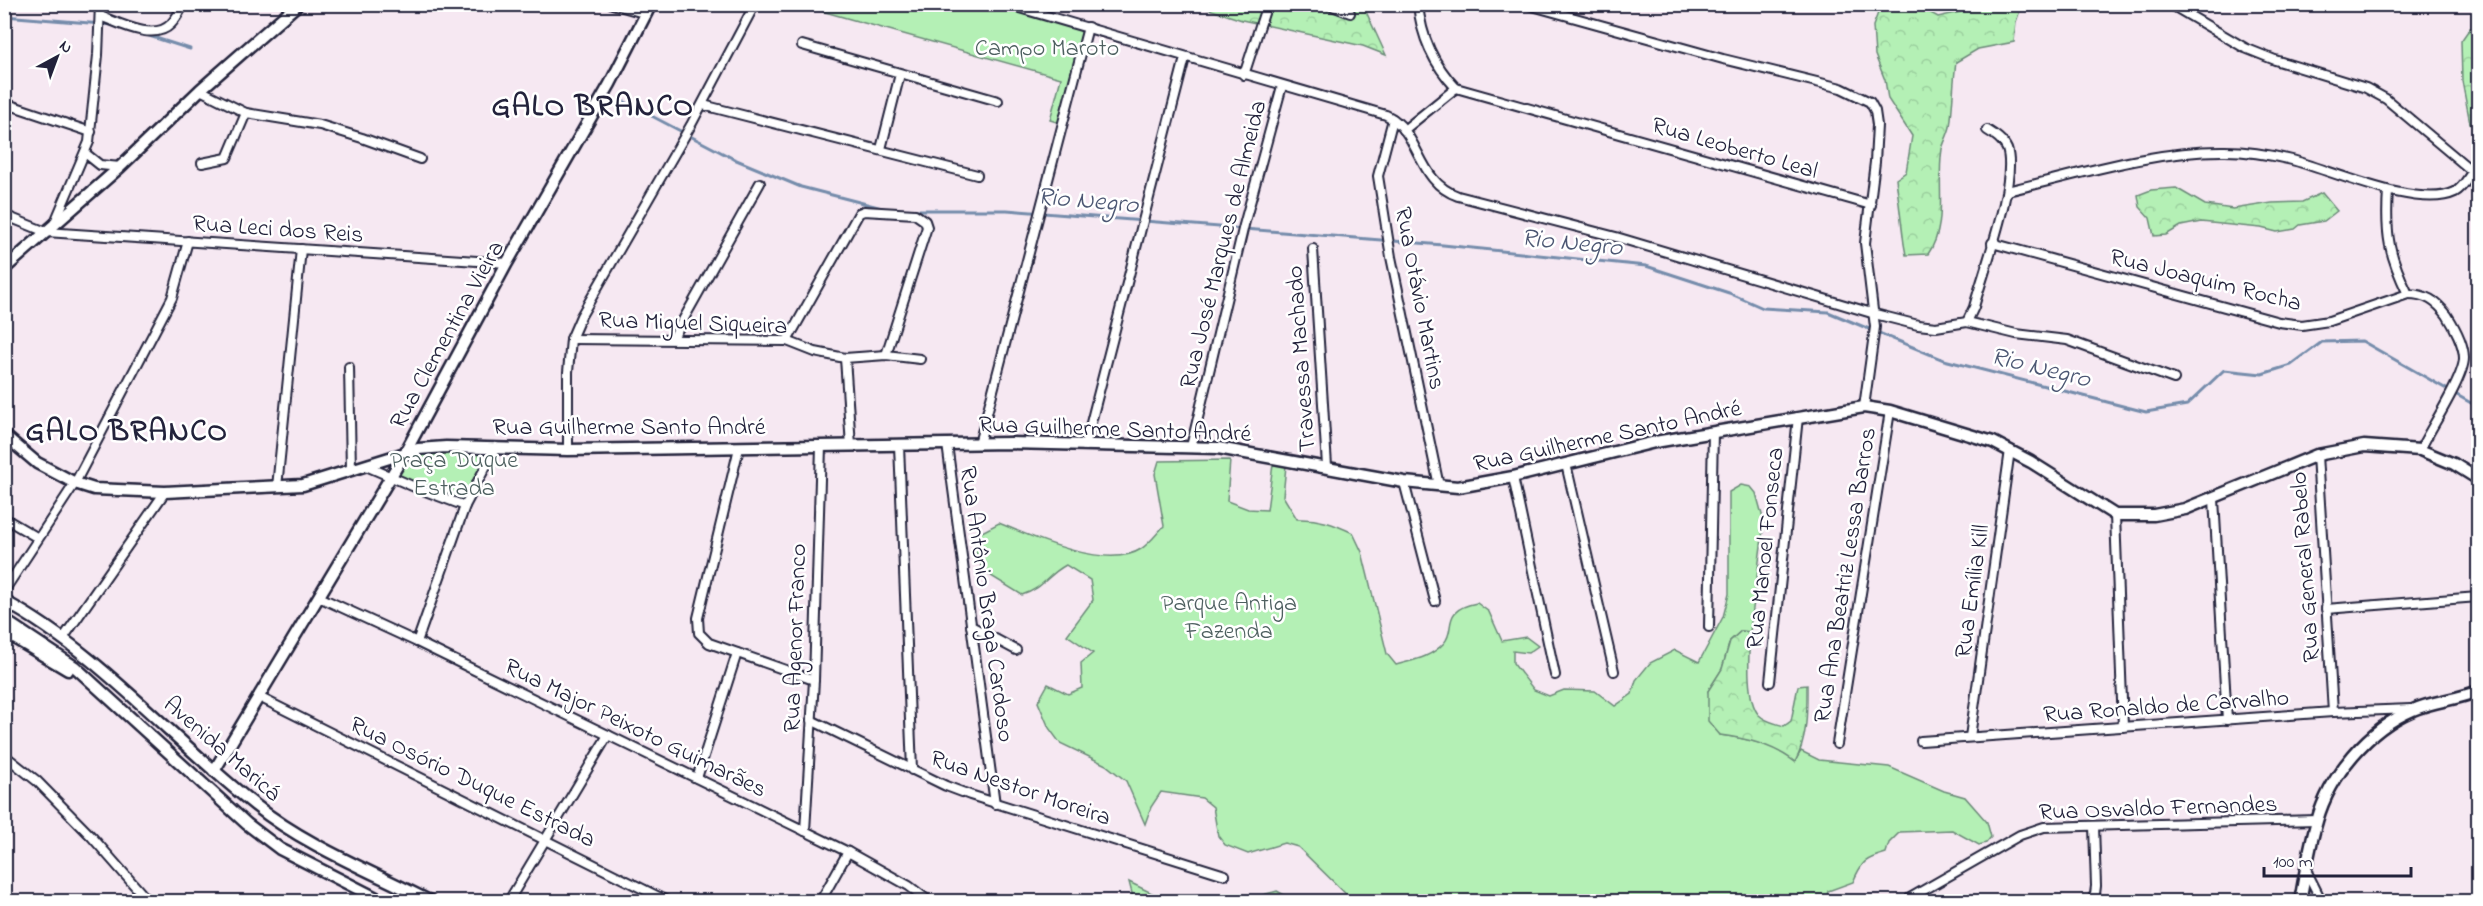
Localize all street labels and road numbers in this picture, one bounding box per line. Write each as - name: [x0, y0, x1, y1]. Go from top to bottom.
- street label: Rua José Marques de Almeida: [1172, 97, 1277, 392]
- street label: Rua Leoberto Leal: [1647, 109, 1821, 190]
- street label: Rua Otávio Martins: [1384, 204, 1453, 393]
- street label: Rua Leci dos Reis: [191, 207, 364, 254]
- street label: Rua Clementina Vieira: [382, 235, 515, 436]
- street label: Rua Joaquim Rocha: [2106, 241, 2305, 322]
- street label: Travessa Machado: [1279, 264, 1326, 453]
- street label: Rua Miguel Siqueira: [598, 304, 788, 345]
- street label: Rua Guilherme Santo André: [1470, 392, 1745, 483]
- street label: Rua Guilherme Santo André: [978, 408, 1252, 453]
- street label: Rua Guilherme Santo André: [493, 411, 766, 446]
- street label: Rua Ana Beatriz Lessa Barros: [1806, 425, 1887, 726]
- street label: Rua Manoel Fonseca: [1738, 446, 1794, 651]
- street label: Rua Antônio Braga Cardoso: [949, 464, 1022, 745]
- street label: Rua General Rabelo: [2282, 470, 2331, 663]
- street label: Rua Emília Kill: [1947, 522, 2000, 660]
- street label: Rua Agenor Franco: [776, 543, 817, 733]
- street label: Rua Major Peixoto Guimarães: [498, 650, 772, 808]
- street label: Rua Ronaldo de Carvalho: [2042, 681, 2290, 734]
- street label: Avenida Maricá: [155, 689, 288, 811]
- street label: Rua Osório Duque Estrada: [343, 708, 601, 858]
- street label: Rua Nestor Moreira: [925, 742, 1115, 837]
- street label: Rua Osvaldo Fernandes: [2038, 788, 2278, 831]

